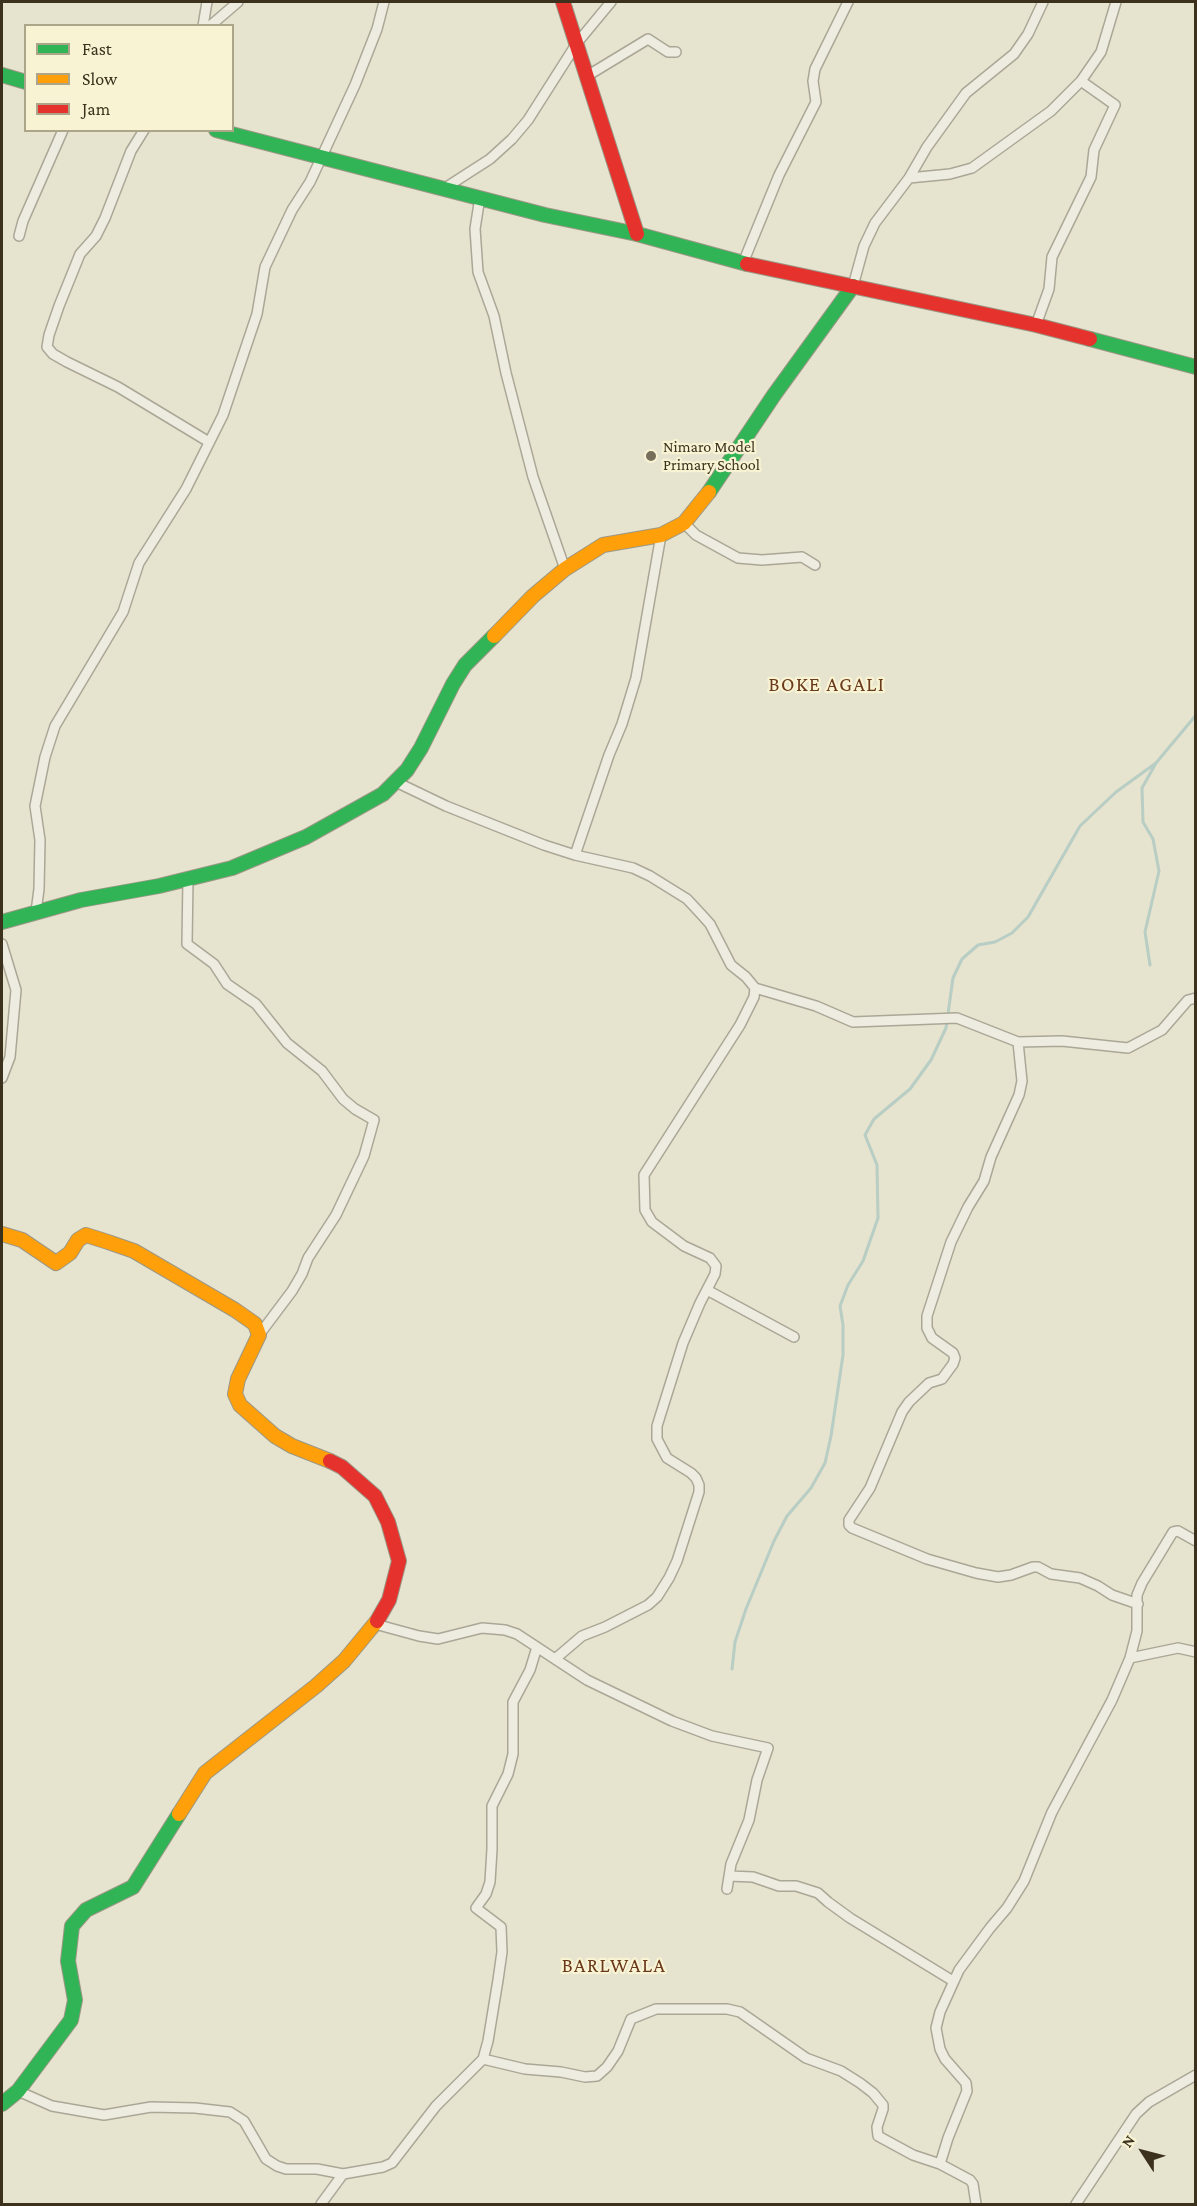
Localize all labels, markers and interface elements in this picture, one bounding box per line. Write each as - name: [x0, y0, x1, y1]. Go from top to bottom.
- legend: [24, 24, 234, 132]
- text: Fast: [82, 39, 112, 59]
- text: Slow: [82, 69, 117, 89]
- text: Jam: [82, 99, 110, 119]
- place label: Nimaro Model Primary School: [663, 437, 760, 475]
- marker: Nimaro Model Primary School: [644, 449, 658, 463]
- district label: BOKE AGALI: [769, 673, 885, 697]
- district label: BARLWALA: [562, 1954, 666, 1978]
- north arrow: [1113, 2122, 1173, 2182]
- text: N: [1118, 2132, 1138, 2151]

